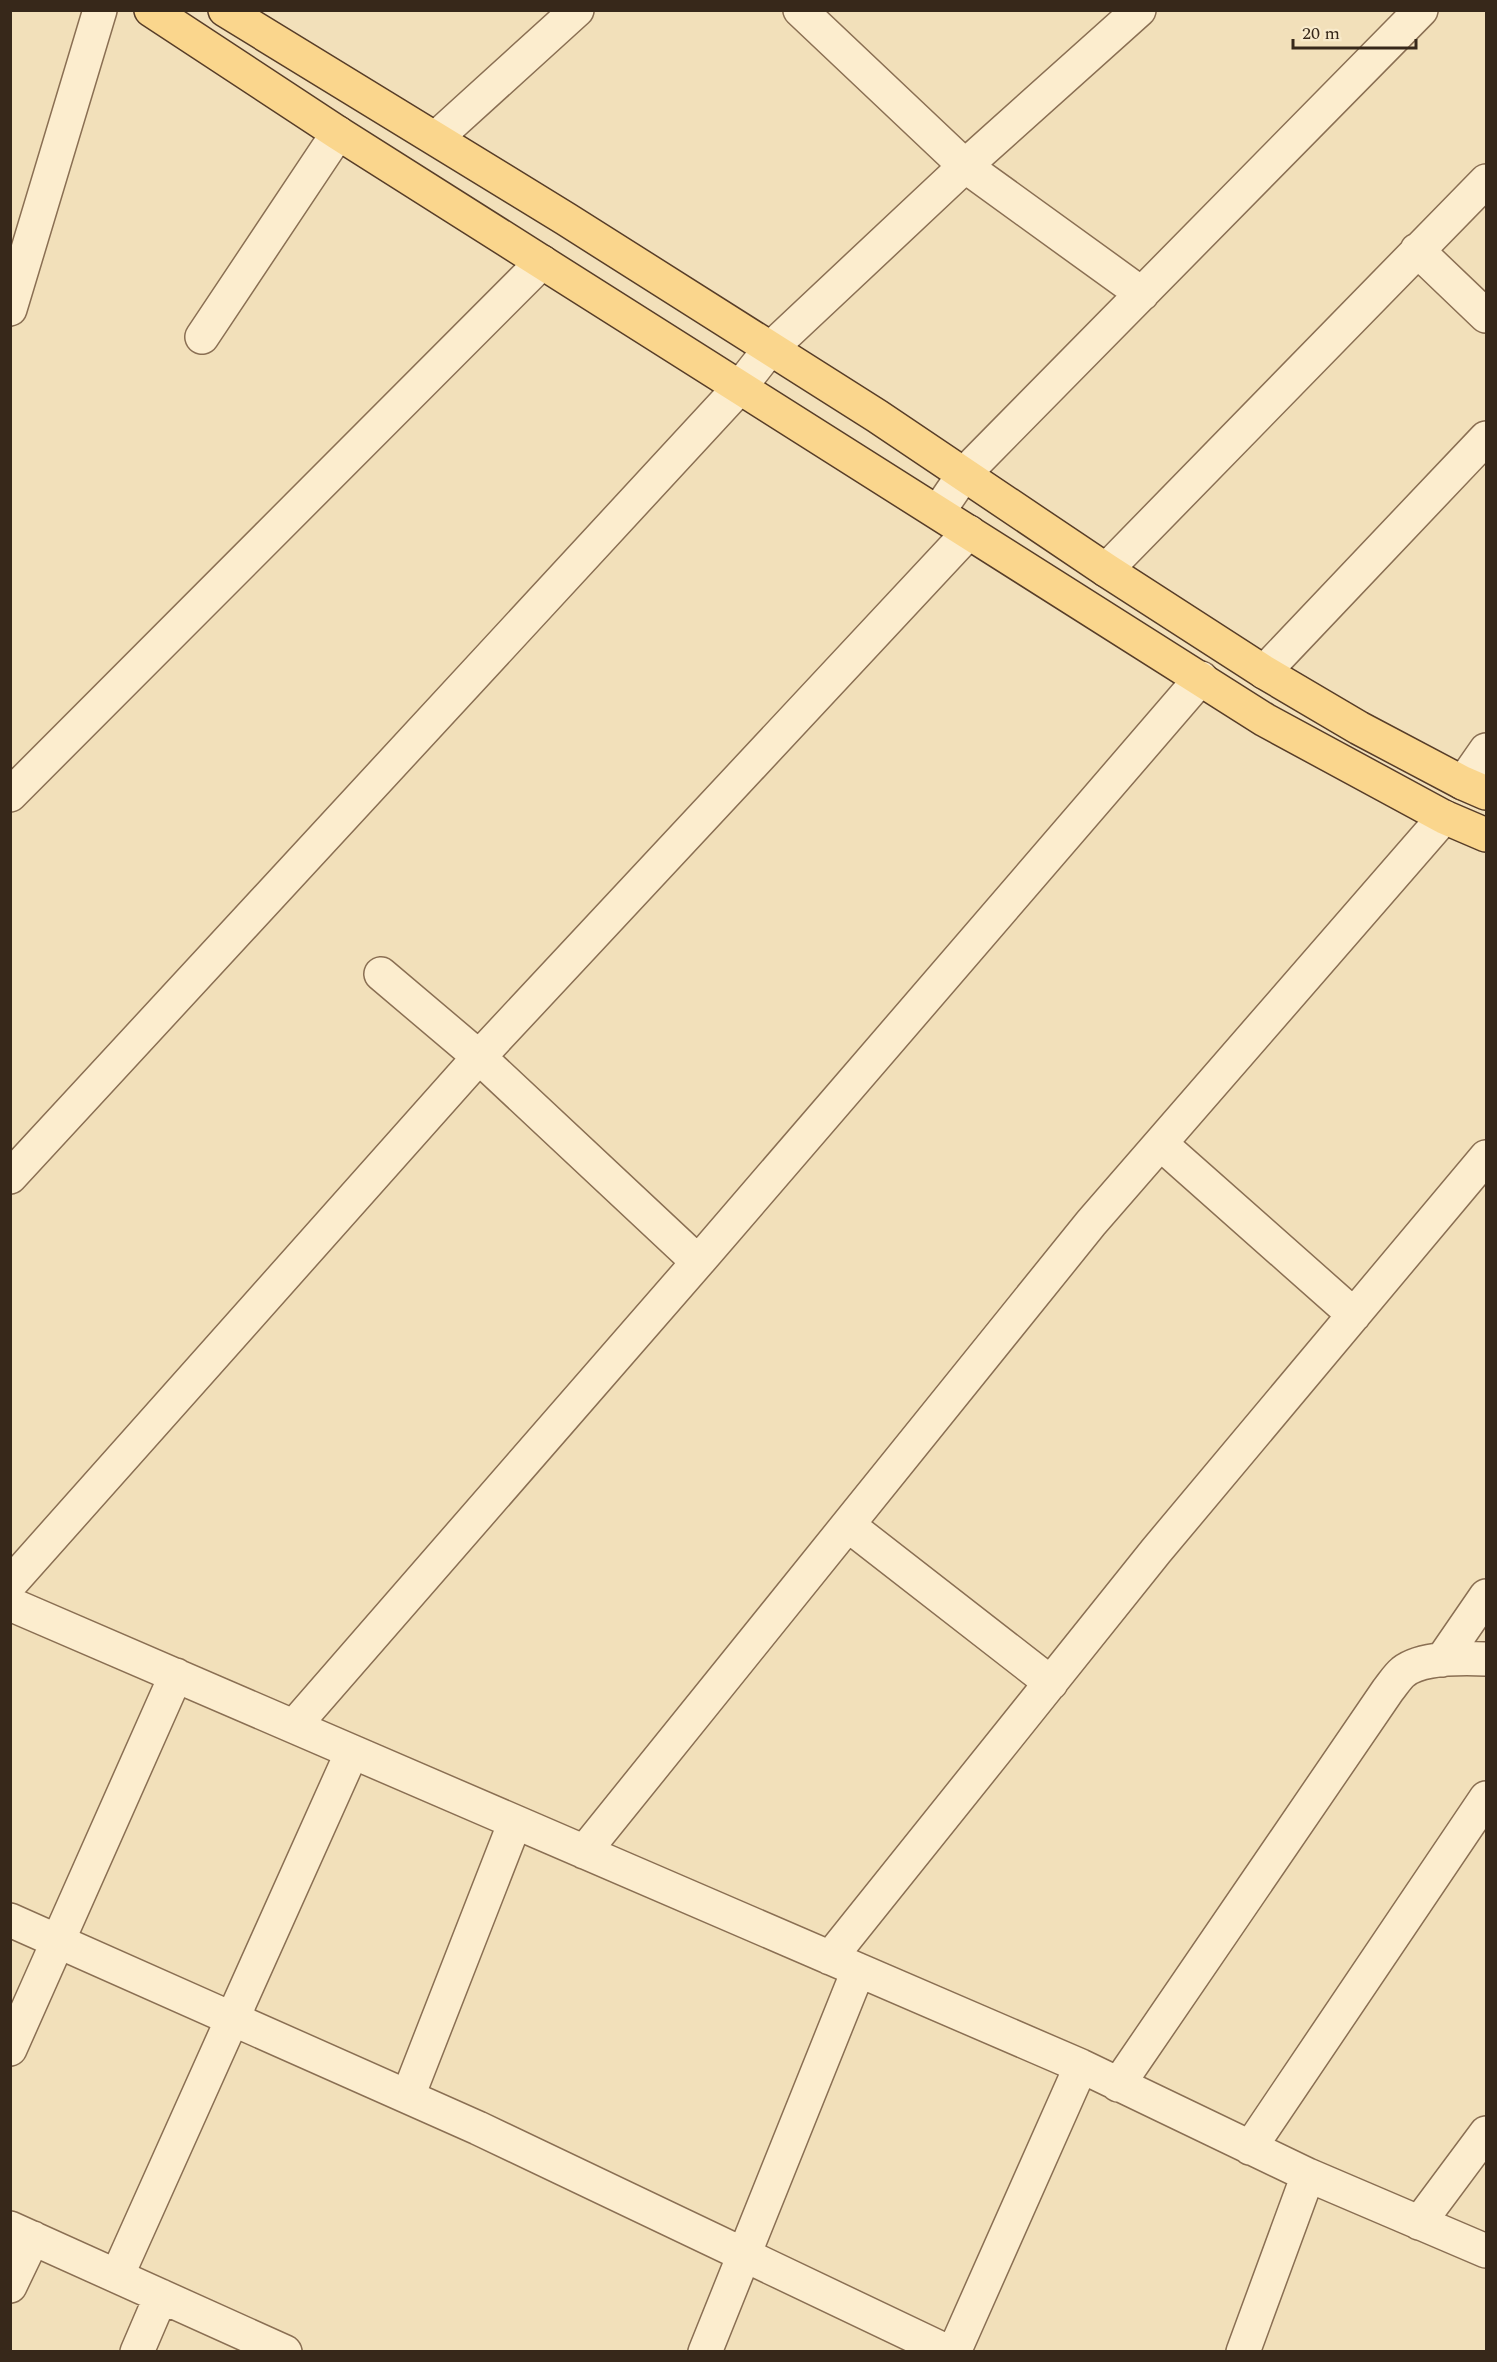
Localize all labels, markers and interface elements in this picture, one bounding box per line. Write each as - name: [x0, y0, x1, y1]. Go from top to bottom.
- scale bar: [1293, 12, 1416, 50]
- text: 20 m: [1302, 20, 1340, 47]

